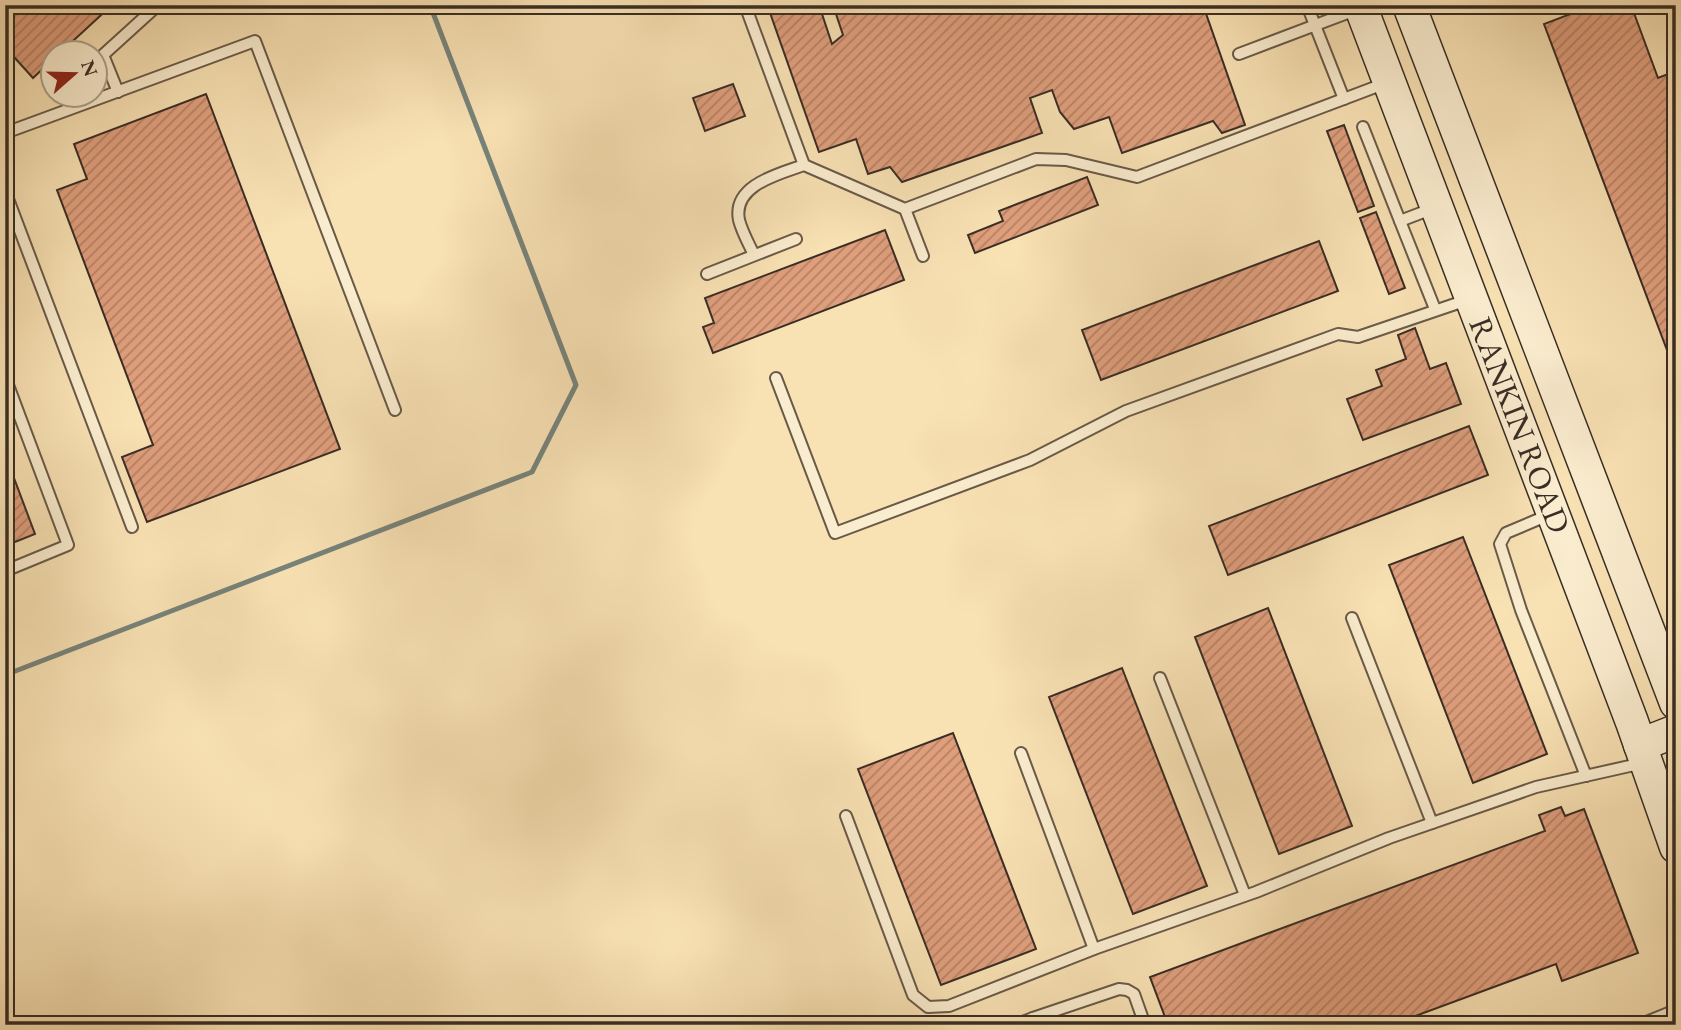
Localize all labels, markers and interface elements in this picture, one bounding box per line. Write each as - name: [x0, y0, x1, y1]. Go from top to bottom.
- north arrow: [38, 38, 108, 108]
- text: N: [75, 57, 104, 80]
- street label: RANKIN ROAD: [1459, 311, 1581, 539]

